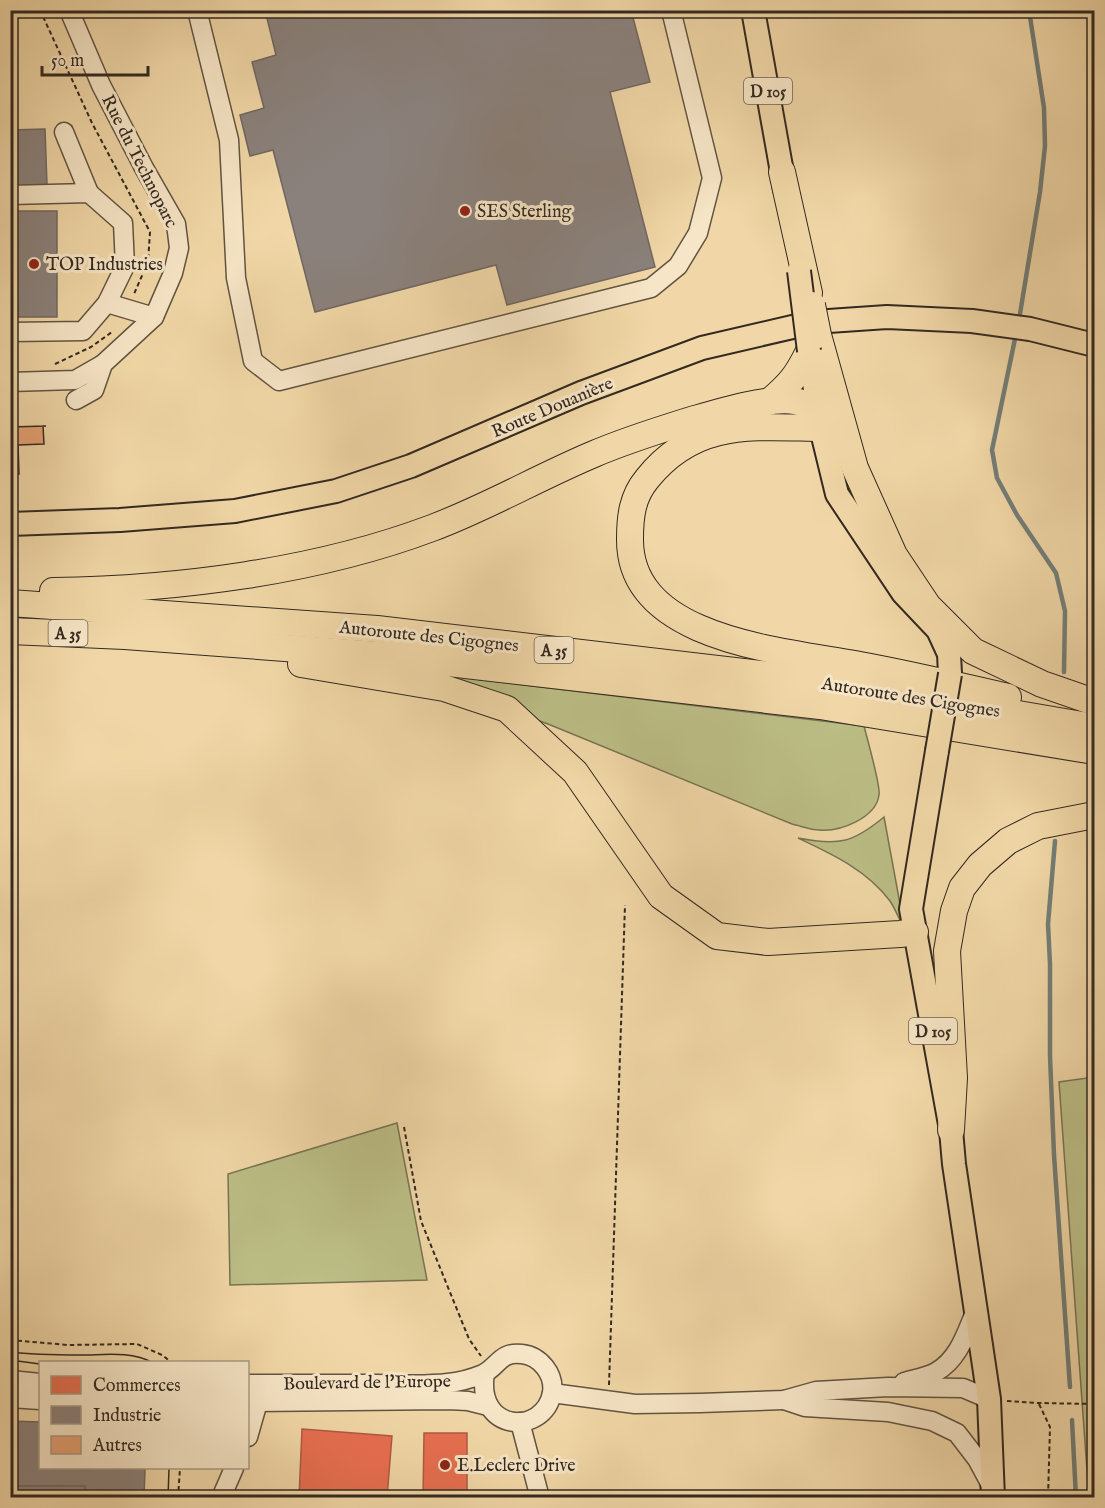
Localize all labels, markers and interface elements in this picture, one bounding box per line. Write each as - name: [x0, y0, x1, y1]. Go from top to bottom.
- scale bar: [42, 39, 148, 77]
- text: 50 m: [51, 50, 84, 73]
- road number: D 105: [744, 78, 792, 104]
- street label: Rue du Technoparc: [95, 91, 182, 232]
- place label: SES Sterling: [477, 201, 571, 224]
- marker: SES Sterling: [458, 204, 472, 218]
- place label: TOP Industries: [46, 254, 163, 277]
- marker: TOP Industries: [27, 257, 41, 271]
- street label: Route Douanière: [488, 372, 617, 444]
- street label: Autoroute des Cigognes: [337, 617, 520, 658]
- road number: A 35: [48, 620, 88, 646]
- road number: A 35: [534, 637, 574, 663]
- street label: Autoroute des Cigognes: [819, 673, 1002, 724]
- road number: D 105: [909, 1018, 957, 1044]
- legend: [39, 1361, 249, 1469]
- street label: Boulevard de l'Europe: [283, 1371, 451, 1396]
- text: Commerces: [93, 1375, 181, 1398]
- text: Industrie: [93, 1405, 161, 1428]
- text: Autres: [92, 1435, 142, 1458]
- place label: E.Leclerc Drive: [457, 1455, 576, 1478]
- marker: E.Leclerc Drive: [438, 1458, 452, 1472]

